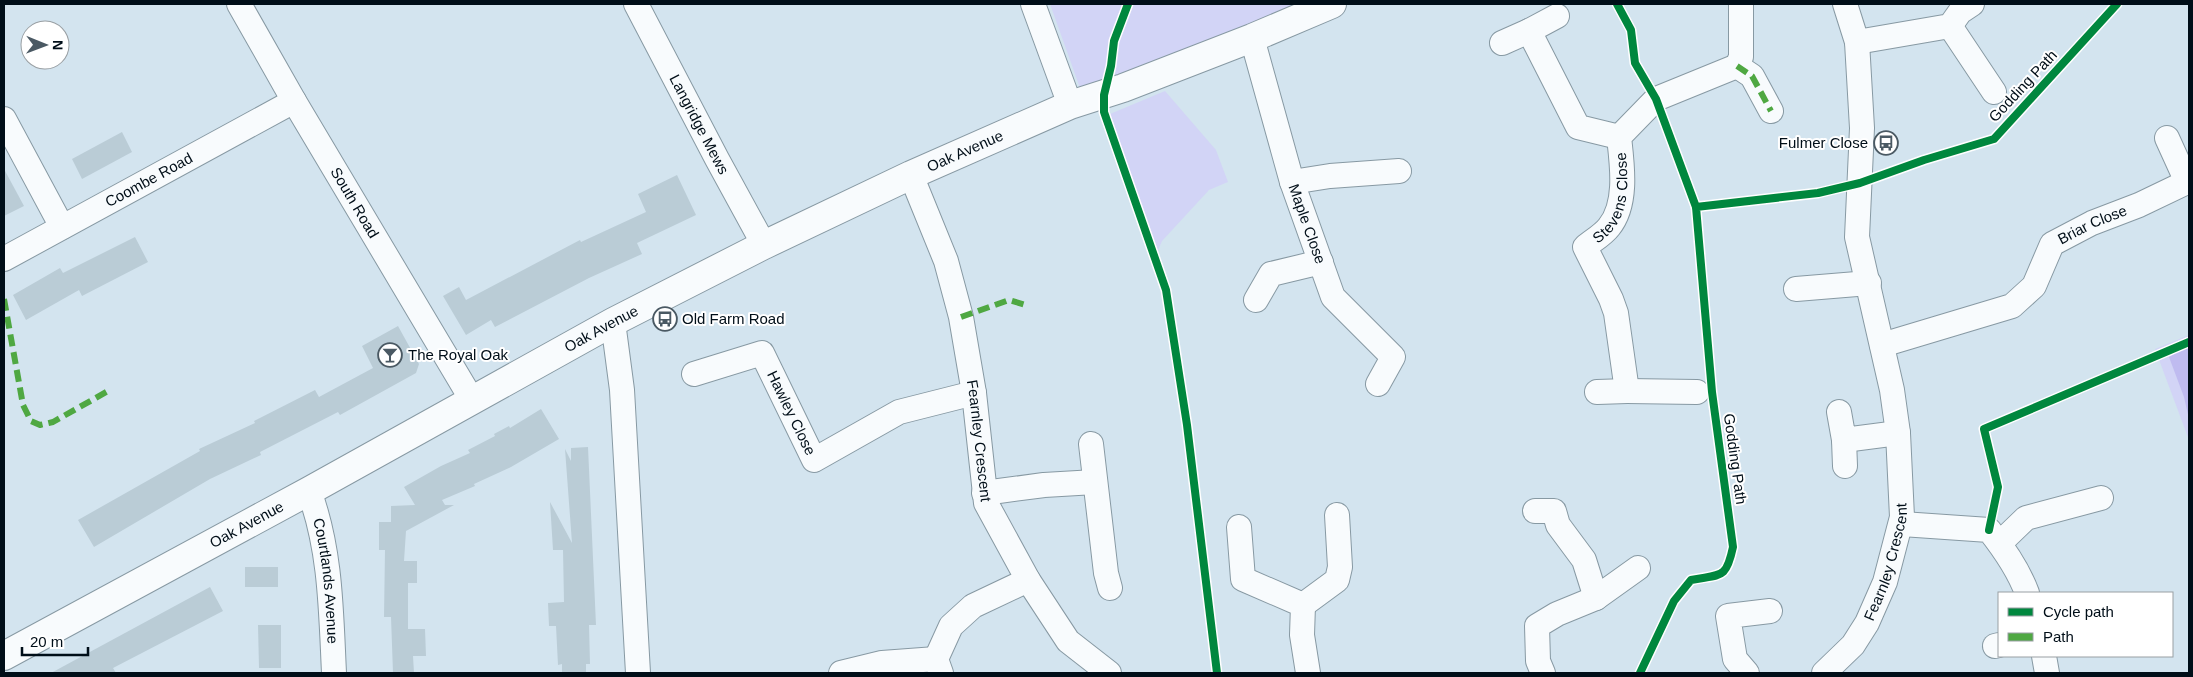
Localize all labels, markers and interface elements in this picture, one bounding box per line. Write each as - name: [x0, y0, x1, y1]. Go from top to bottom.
- north arrow: [20, 20, 70, 70]
- text: N: [50, 40, 66, 50]
- street label: Godding Path: [1985, 46, 2060, 125]
- street label: Langridge Mews: [666, 72, 733, 177]
- street label: Oak Avenue: [924, 127, 1006, 175]
- bus stop icon: Fulmer Close: [1873, 130, 1899, 156]
- place label: Fulmer Close: [1779, 134, 1868, 151]
- street label: Coombe Road: [102, 149, 195, 210]
- street label: Stevens Close: [1589, 152, 1630, 246]
- street label: South Road: [327, 164, 383, 241]
- street label: Maple Close: [1285, 182, 1329, 266]
- street label: Briar Close: [2055, 201, 2129, 247]
- street label: Oak Avenue: [561, 302, 641, 355]
- bus stop icon: Old Farm Road: [652, 306, 678, 332]
- place label: Old Farm Road: [682, 310, 785, 327]
- bar icon: The Royal Oak: [377, 342, 403, 368]
- place label: The Royal Oak: [408, 346, 509, 363]
- street label: Hawley Close: [764, 368, 819, 458]
- street label: Fearnley Crescent: [964, 378, 995, 503]
- street label: Godding Path: [1721, 412, 1750, 506]
- street label: Oak Avenue: [207, 497, 286, 551]
- street label: Fearnley Crescent: [1860, 502, 1910, 623]
- street label: Courtlands Avenue: [310, 516, 342, 644]
- legend: [1998, 592, 2173, 657]
- text: Cycle path: [2043, 603, 2114, 620]
- scale bar: [22, 624, 89, 656]
- text: Path: [2043, 628, 2074, 645]
- text: 20 m: [30, 633, 63, 650]

